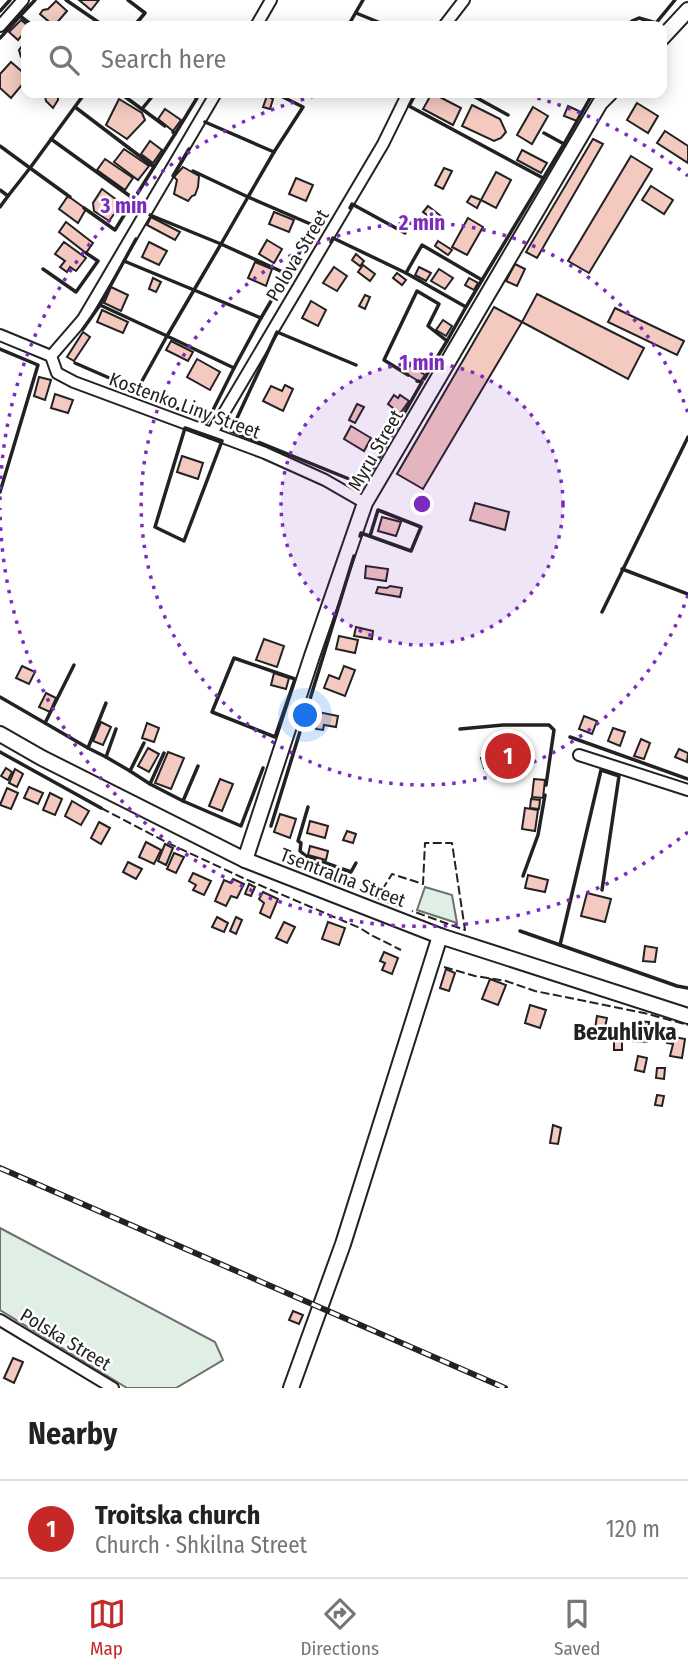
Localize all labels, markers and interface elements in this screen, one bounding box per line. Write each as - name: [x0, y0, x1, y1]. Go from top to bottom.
- search box: [21, 21, 667, 98]
- icon: search: [45, 41, 83, 79]
- text: Search here: [101, 44, 226, 75]
- text: 3 min: [100, 193, 147, 219]
- street label: Polova Street: [261, 205, 334, 305]
- text: 2 min: [398, 210, 445, 236]
- text: 1 min: [399, 350, 445, 376]
- street label: Kostenko Liny Street: [106, 367, 264, 444]
- street label: Myru Street: [343, 405, 408, 495]
- centre of rings: [410, 492, 434, 516]
- your location: [288, 698, 322, 732]
- pin: 1: [485, 730, 531, 782]
- street label: Tsentralna Street: [277, 843, 409, 912]
- district label: Bezuhlivka: [573, 1018, 677, 1046]
- street label: Polska Street: [16, 1303, 116, 1376]
- text: Nearby: [28, 1416, 117, 1452]
- text: Troitska church: [95, 1500, 260, 1531]
- text: 1: [46, 1515, 56, 1543]
- text: 120 m: [606, 1515, 660, 1543]
- text: Church · Shkilna Street: [95, 1531, 307, 1559]
- tab: Map: [88, 1595, 126, 1660]
- tab: Directions: [301, 1595, 379, 1660]
- tab: Saved: [554, 1595, 600, 1660]

